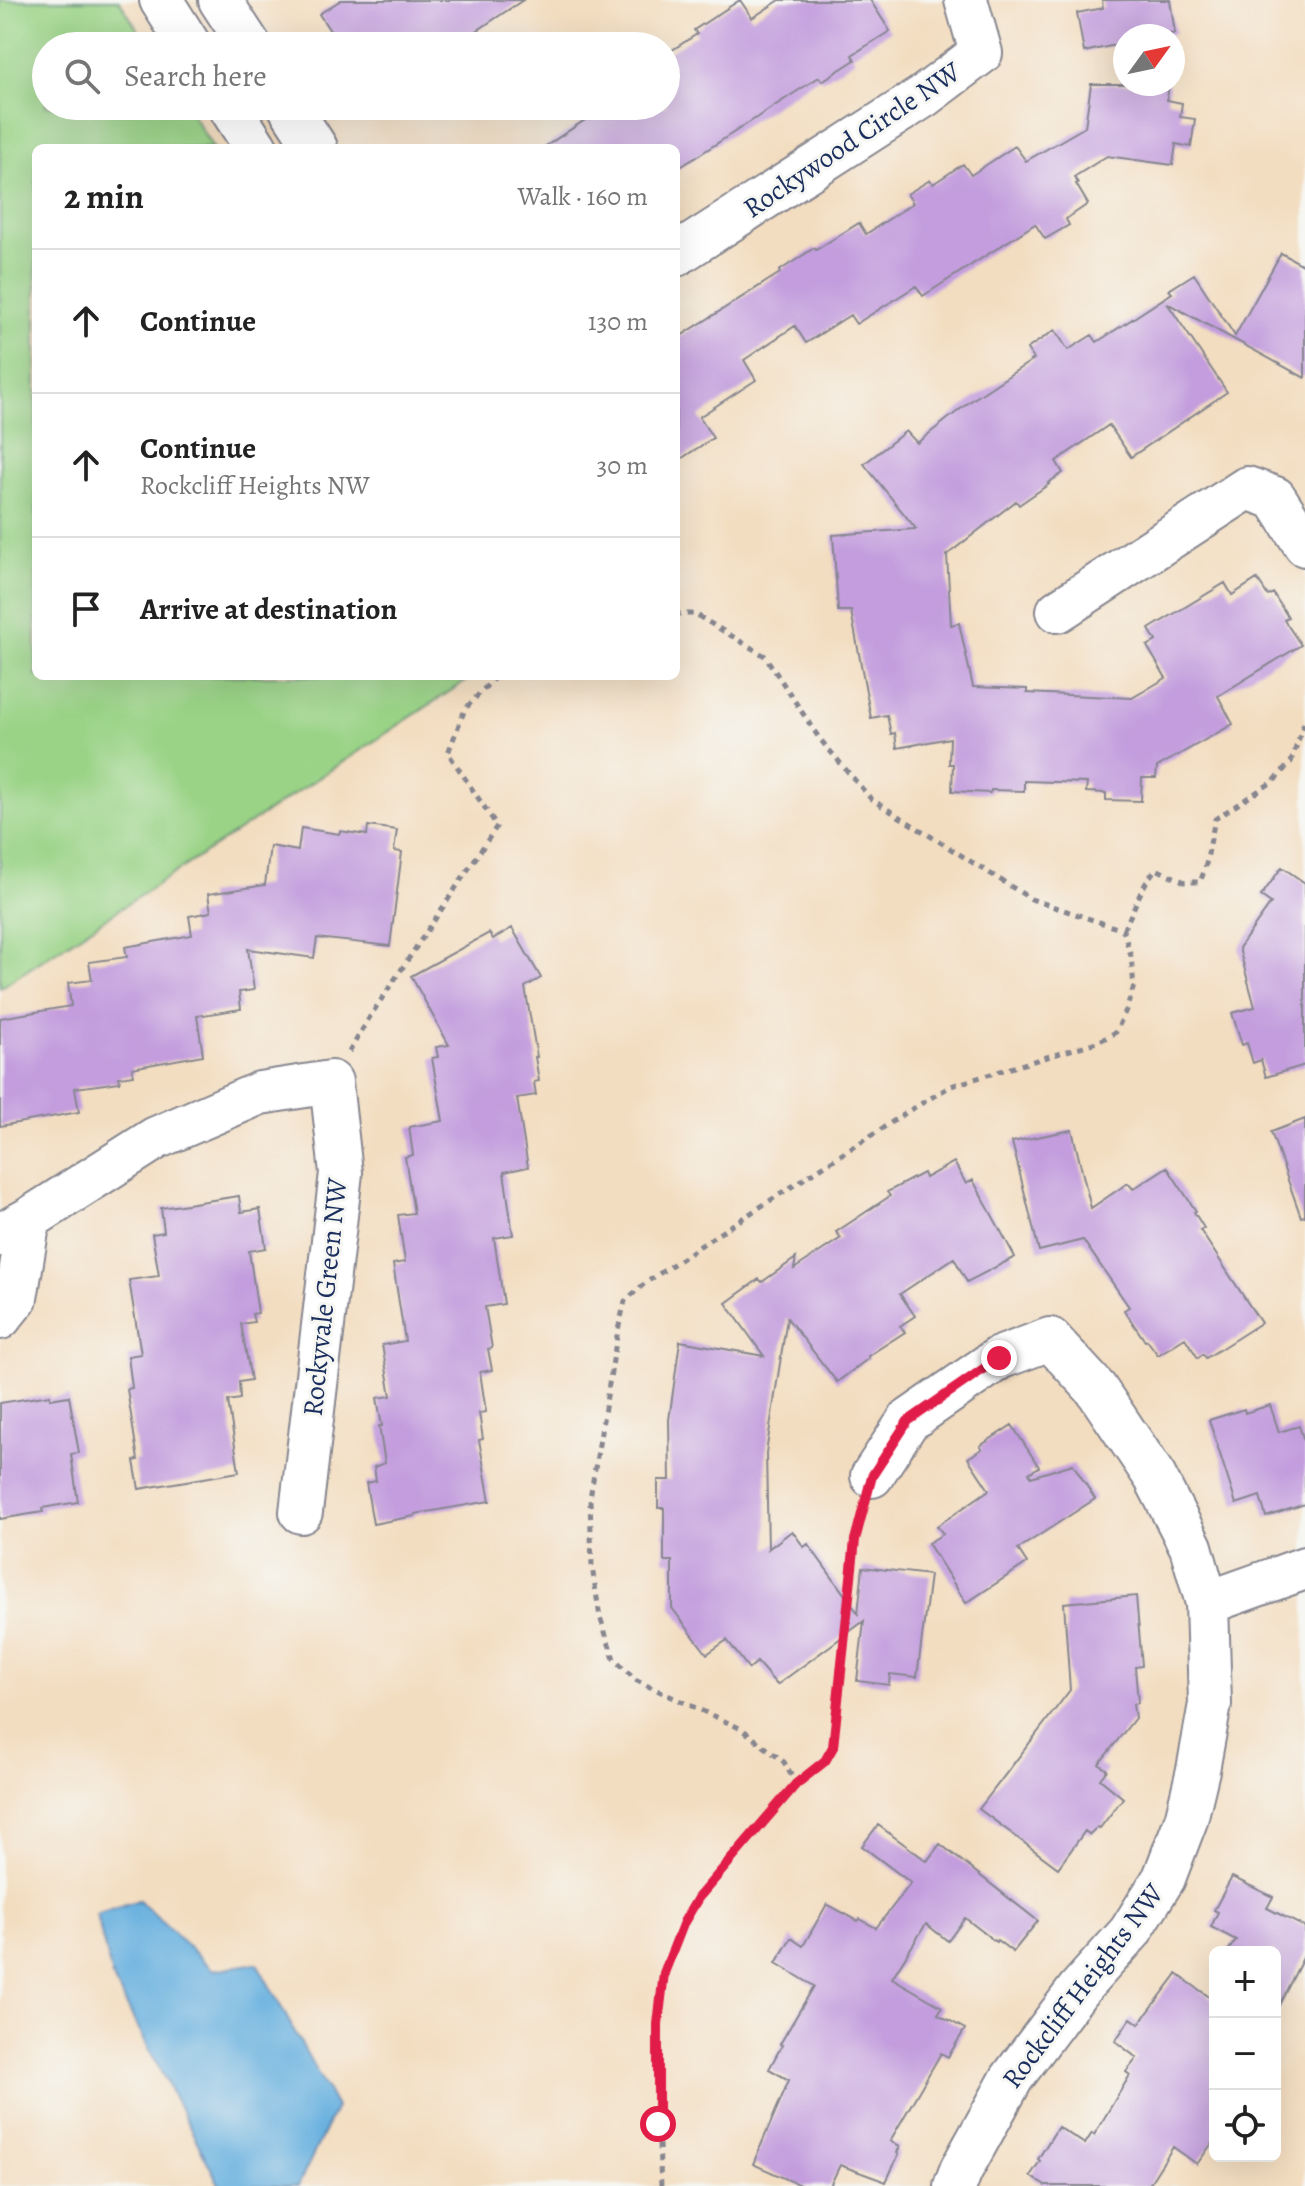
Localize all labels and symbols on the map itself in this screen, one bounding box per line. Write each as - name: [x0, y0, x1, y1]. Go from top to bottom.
- north arrow: [1113, 24, 1185, 96]
- street label: Rockywood Circle NW: [736, 53, 969, 227]
- street label: Rockyvale Green NW: [294, 1175, 356, 1418]
- route end: [981, 1340, 1017, 1376]
- street label: Rockcliff Heights NW: [993, 1875, 1173, 2096]
- route start: [640, 2106, 676, 2142]

